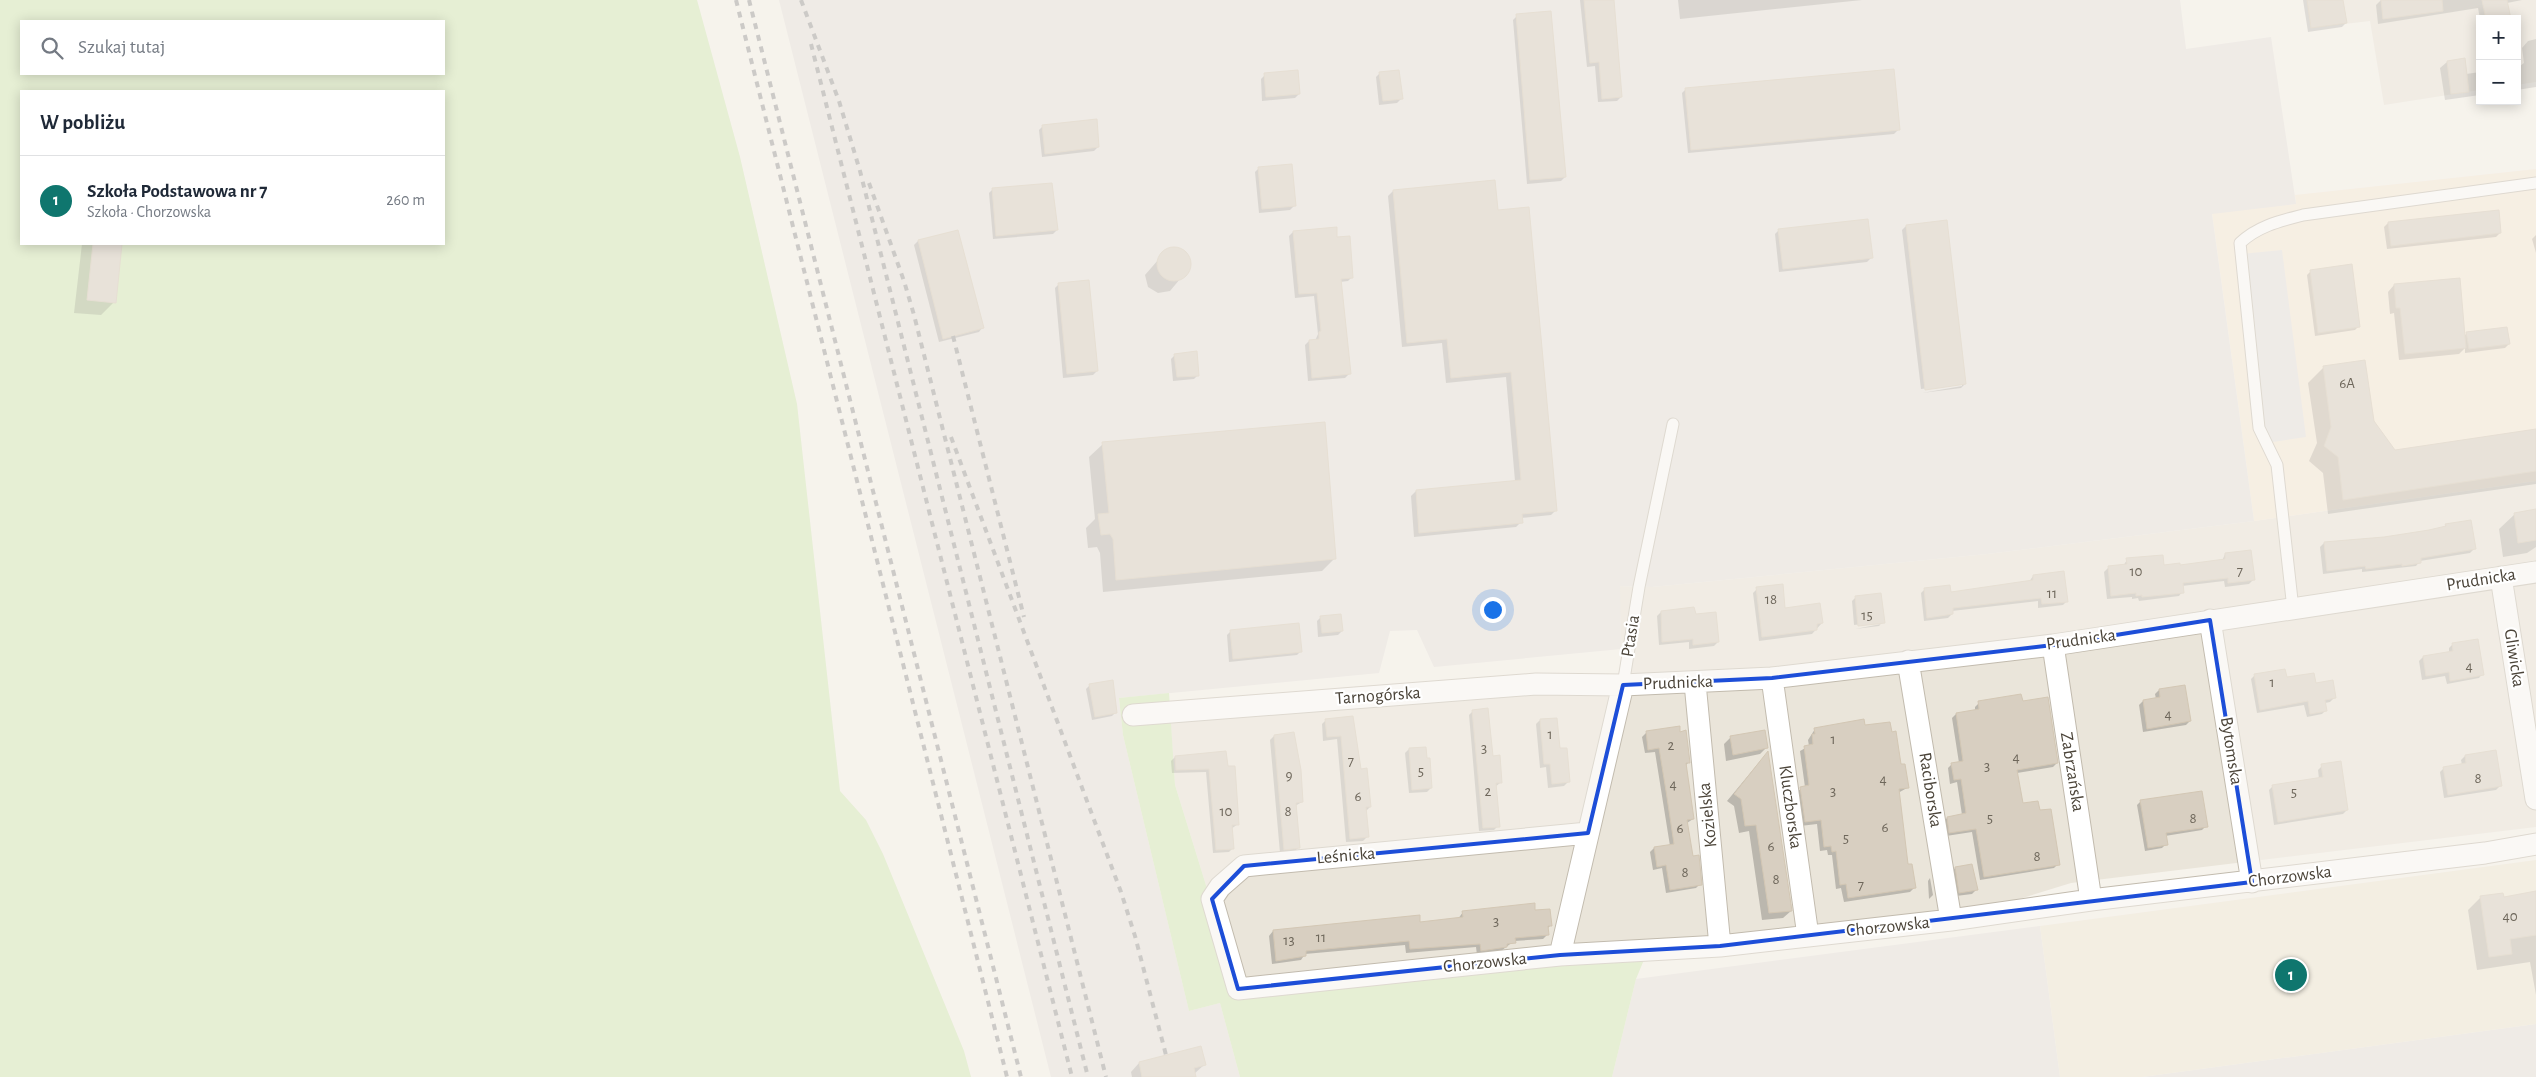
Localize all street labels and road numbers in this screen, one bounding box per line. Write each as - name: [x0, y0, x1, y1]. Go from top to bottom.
- street label: Prudnicka: [2445, 566, 2517, 594]
- street label: Ptasia: [1619, 614, 1643, 658]
- street label: Prudnicka: [2045, 626, 2117, 654]
- street label: Gliwicka: [2500, 627, 2528, 689]
- street label: Prudnicka: [1643, 673, 1713, 693]
- street label: Tarnogórska: [1335, 684, 1421, 708]
- street label: Bytomska: [2217, 716, 2245, 786]
- street label: Zabrzańska: [2057, 731, 2087, 813]
- street label: Raciborska: [1915, 751, 1945, 829]
- street label: Kluczborska: [1775, 764, 1805, 850]
- street label: Kozielska: [1696, 782, 1720, 848]
- street label: Leśnicka: [1316, 844, 1376, 868]
- street label: Chorzowska: [2247, 863, 2333, 891]
- street label: Chorzowska: [1845, 914, 1931, 940]
- street label: Chorzowska: [1442, 950, 1528, 976]

